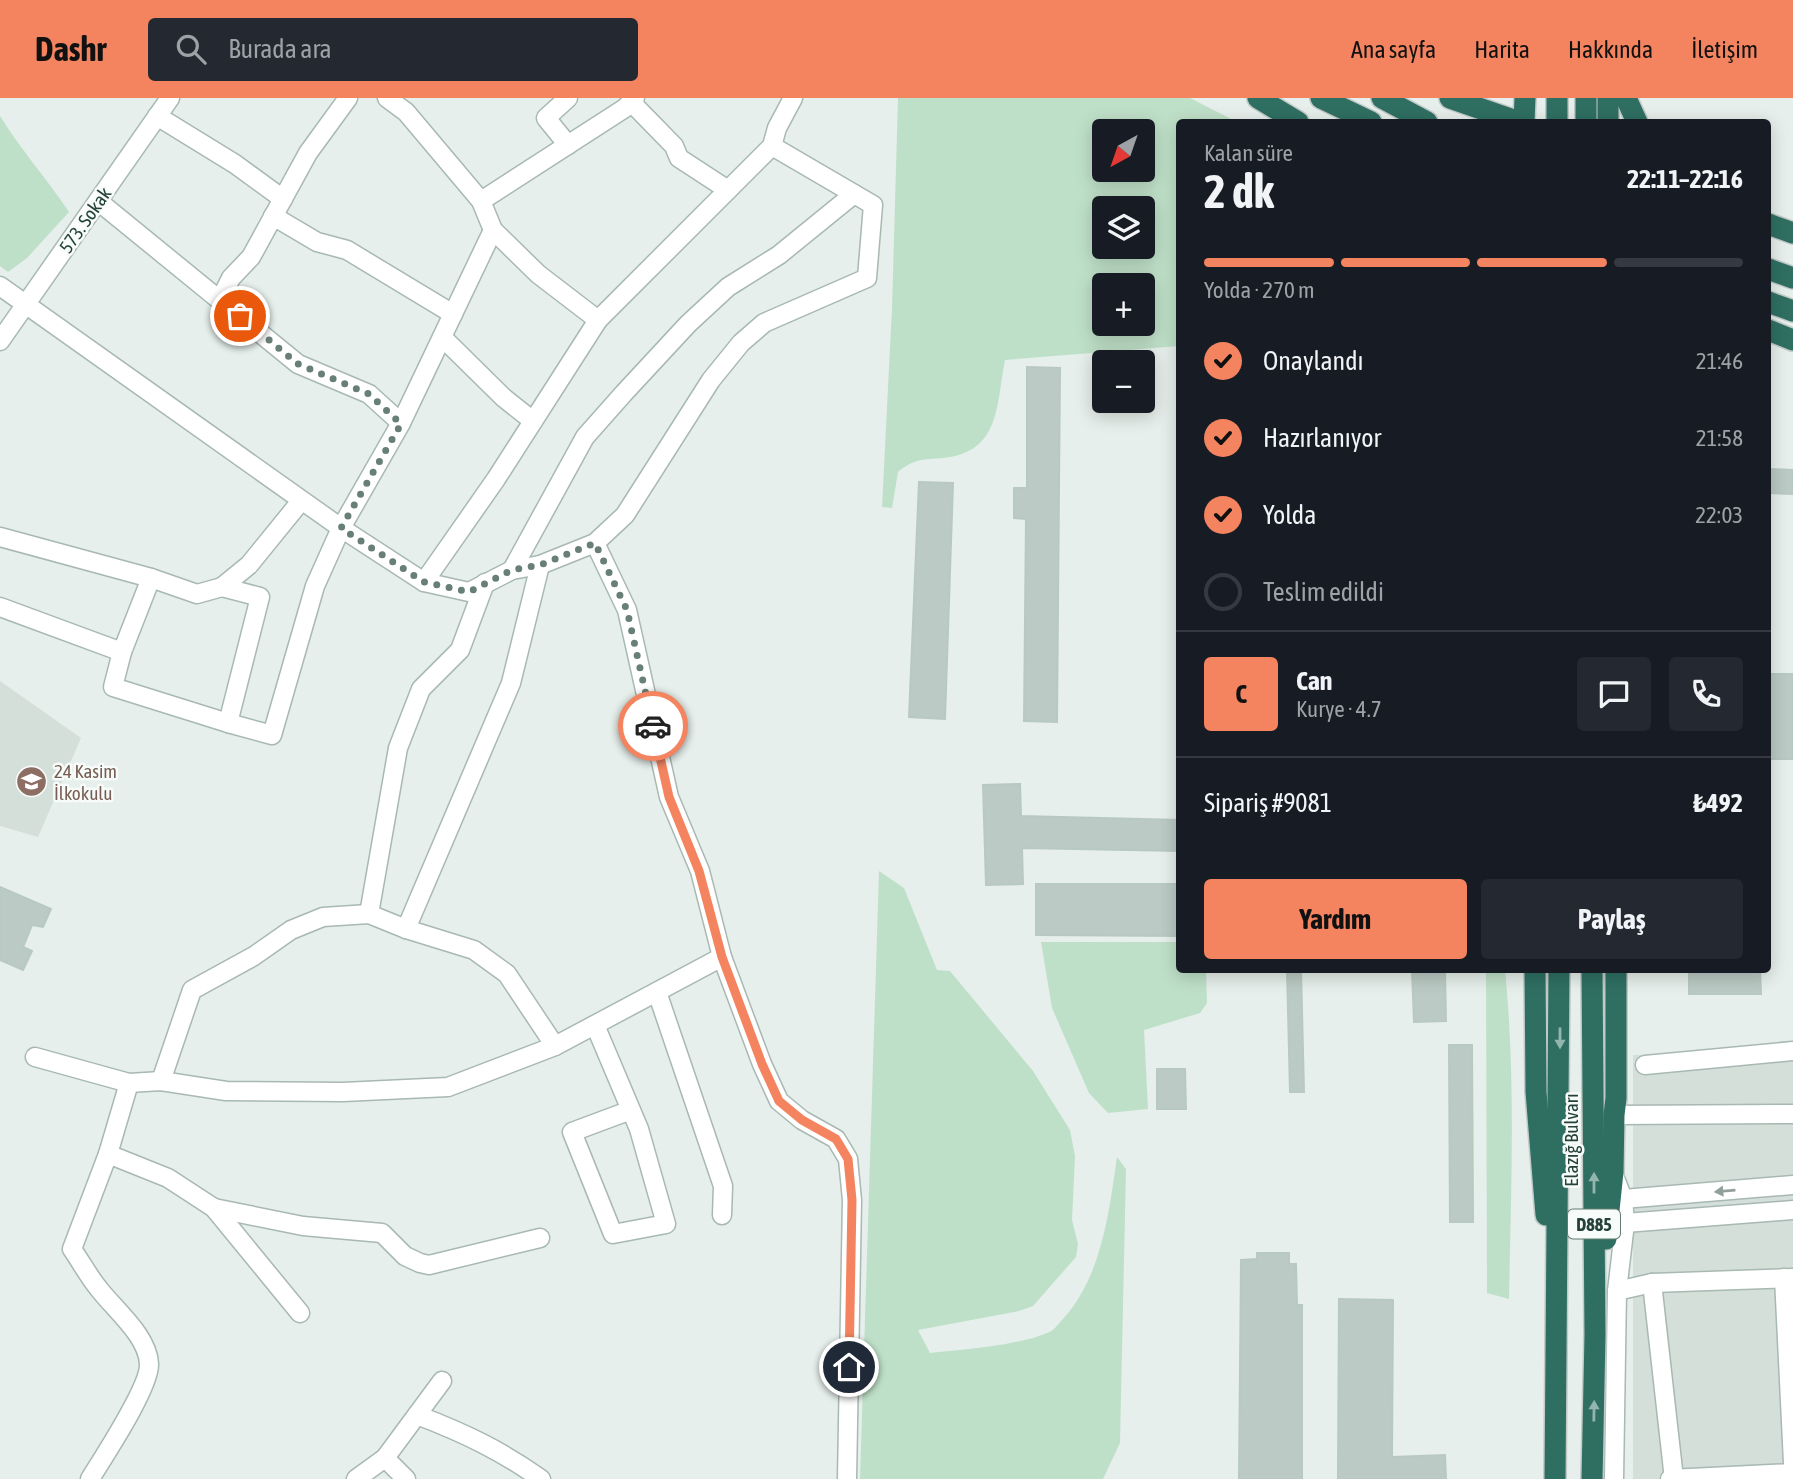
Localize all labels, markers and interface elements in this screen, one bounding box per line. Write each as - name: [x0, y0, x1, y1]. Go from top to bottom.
- search box: [148, 18, 638, 81]
- text: Dashr: [35, 30, 106, 68]
- icon: search: [172, 30, 210, 68]
- text: Burada ara: [228, 34, 332, 64]
- text: Ana sayfa: [1351, 36, 1436, 63]
- text: Harita: [1474, 36, 1530, 63]
- text: Hakkında: [1568, 36, 1653, 63]
- text: İletişim: [1691, 36, 1758, 63]
- north arrow: [1092, 119, 1155, 182]
- map controls: [1092, 119, 1155, 413]
- text: Kalan süre: [1204, 140, 1293, 166]
- text: 22:11–22:16: [1627, 164, 1743, 194]
- text: 2 dk: [1204, 165, 1274, 218]
- street label: 573. Sokak: [54, 182, 116, 257]
- button: layers: [1092, 196, 1155, 259]
- button: +: [1092, 273, 1155, 336]
- text: Yolda · 270 m: [1204, 277, 1315, 303]
- pin: [210, 286, 270, 346]
- icon: bag: [221, 297, 259, 335]
- icon: check: [1204, 342, 1242, 380]
- text: Onaylandı: [1263, 346, 1364, 376]
- text: 21:46: [1696, 348, 1743, 374]
- button: −: [1092, 350, 1155, 413]
- icon: check: [1204, 419, 1242, 457]
- text: Hazırlanıyor: [1263, 423, 1381, 453]
- text: 21:58: [1696, 425, 1743, 451]
- icon: check: [1204, 496, 1242, 534]
- text: Yolda: [1263, 500, 1316, 530]
- text: 22:03: [1695, 502, 1743, 528]
- text: Teslim edildi: [1263, 577, 1384, 607]
- button: chat: [1577, 657, 1651, 731]
- button: phone: [1669, 657, 1743, 731]
- text: Can: [1296, 666, 1332, 696]
- text: C: [1235, 679, 1247, 709]
- courier: [618, 691, 688, 761]
- text: Kurye · 4.7: [1296, 696, 1382, 722]
- icon: car: [634, 707, 672, 745]
- place label: 24 Kasim İlkokulu: [54, 760, 117, 804]
- school or university icon: 24 Kasim İlkokulu: [14, 765, 48, 799]
- text: Sipariş #9081: [1204, 788, 1332, 818]
- text: ₺492: [1693, 788, 1743, 818]
- button: Yardım: [1204, 879, 1467, 959]
- button: Paylaş: [1481, 879, 1743, 959]
- one-way arrow: [1554, 1027, 1566, 1049]
- street label: Elazığ Bulvarı: [1560, 1093, 1582, 1187]
- one-way arrow: [1588, 1172, 1600, 1194]
- one-way arrow: [1714, 1186, 1736, 1197]
- road number: D885: [1568, 1210, 1620, 1238]
- pin: [819, 1337, 879, 1397]
- icon: home: [830, 1348, 868, 1386]
- one-way arrow: [1588, 1400, 1599, 1422]

